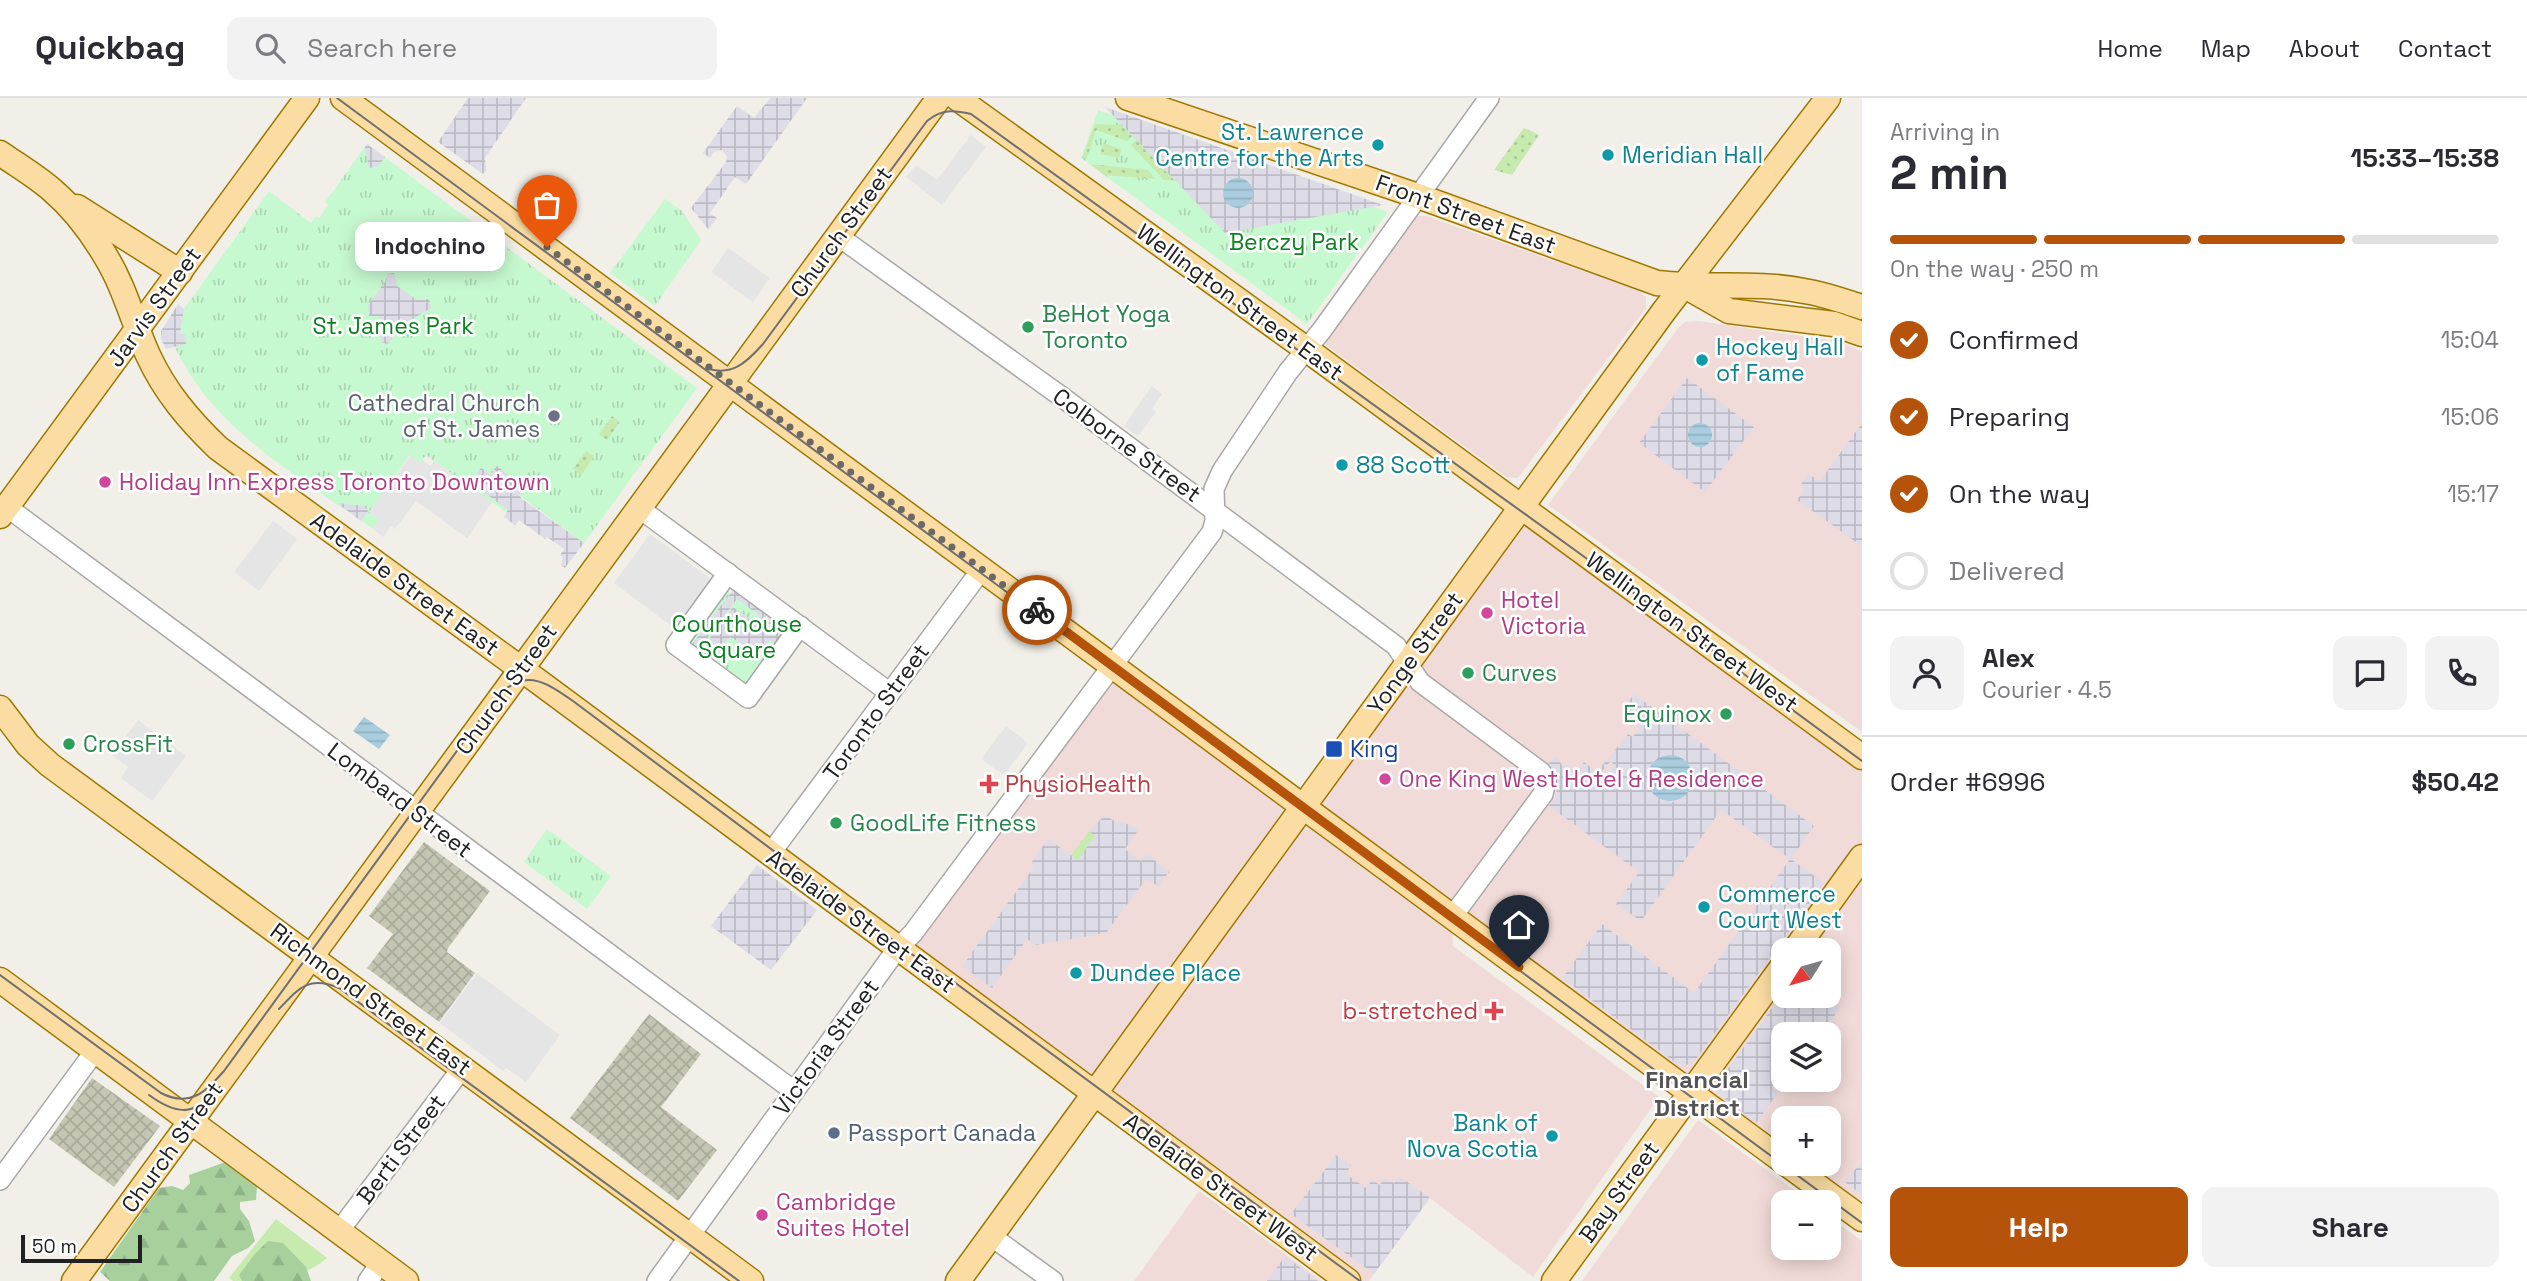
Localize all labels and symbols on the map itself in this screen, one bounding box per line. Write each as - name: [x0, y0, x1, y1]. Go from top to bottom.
- place label: St. Lawrence Centre for the Arts: [1155, 117, 1364, 173]
- marker: St. Lawrence Centre for the Arts: [1370, 137, 1386, 153]
- place label: Meridian Hall: [1622, 140, 1763, 170]
- marker: Meridian Hall: [1600, 147, 1616, 163]
- street label: Church Street: [783, 160, 899, 304]
- street label: Front Street East: [1372, 167, 1560, 261]
- pin: [517, 175, 577, 247]
- street label: Wellington Street East: [1131, 217, 1349, 387]
- callout: Indochino: [354, 222, 505, 272]
- park label: Berczy Park: [1229, 227, 1359, 257]
- street label: Jarvis Street: [100, 241, 208, 373]
- place label: BeHot Yoga Toronto: [1042, 299, 1170, 355]
- park label: St. James Park: [312, 311, 474, 341]
- marker: BeHot Yoga Toronto: [1020, 319, 1036, 335]
- place label: Hockey Hall of Fame: [1716, 332, 1844, 388]
- marker: Hockey Hall of Fame: [1694, 352, 1710, 368]
- street label: Colborne Street: [1047, 381, 1207, 509]
- place label: Cathedral Church of St. James: [348, 388, 540, 444]
- marker: Cathedral Church of St. James: [546, 408, 562, 424]
- place label: 88 Scott: [1356, 450, 1451, 480]
- marker: 88 Scott: [1334, 457, 1350, 473]
- place label: Holiday Inn Express Toronto Downtown: [119, 467, 550, 497]
- marker: Holiday Inn Express Toronto Downtown: [97, 474, 113, 490]
- street label: Adelaide Street East: [305, 505, 505, 663]
- street label: Wellington Street West: [1580, 545, 1804, 719]
- courier: [1002, 575, 1072, 645]
- place label: Hotel Victoria: [1501, 585, 1586, 641]
- street label: Yonge Street: [1360, 586, 1470, 720]
- marker: Hotel Victoria: [1479, 605, 1495, 621]
- park label: Courthouse Square: [672, 609, 802, 665]
- street label: Church Street: [448, 617, 564, 761]
- street label: Toronto Street: [816, 638, 936, 786]
- place label: Curves: [1482, 658, 1557, 688]
- marker: Curves: [1460, 665, 1476, 681]
- place label: Equinox: [1623, 699, 1712, 729]
- marker: Equinox: [1718, 706, 1734, 722]
- place label: CrossFit: [83, 729, 173, 759]
- place label: King: [1350, 734, 1399, 764]
- marker: CrossFit: [61, 736, 77, 752]
- street label: Lombard Street: [322, 736, 478, 864]
- marker: King: [1324, 739, 1344, 759]
- place label: One King West Hotel & Residence: [1399, 764, 1764, 794]
- place label: PhysioHealth: [1005, 769, 1151, 799]
- marker: One King West Hotel & Residence: [1377, 771, 1393, 787]
- marker: PhysioHealth: [979, 774, 999, 794]
- place label: GoodLife Fitness: [850, 808, 1036, 838]
- marker: GoodLife Fitness: [828, 815, 844, 831]
- street label: Adelaide Street East: [761, 842, 961, 1000]
- place label: Commerce Court West: [1718, 879, 1842, 935]
- pin: [1489, 895, 1549, 967]
- marker: Commerce Court West: [1696, 899, 1712, 915]
- street label: Richmond Street East: [264, 916, 478, 1082]
- north arrow: [1771, 938, 1841, 1008]
- place label: Dundee Place: [1090, 958, 1241, 988]
- marker: Dundee Place: [1068, 965, 1084, 981]
- street label: Victoria Street: [766, 973, 886, 1121]
- place label: b-stretched: [1342, 996, 1478, 1026]
- marker: b-stretched: [1484, 1001, 1504, 1021]
- district label: Financial District: [1645, 1064, 1749, 1123]
- street label: Church Street: [114, 1075, 230, 1219]
- street label: Berti Street: [350, 1088, 452, 1210]
- street label: Adelaide Street West: [1118, 1106, 1324, 1268]
- place label: Bank of Nova Scotia: [1407, 1108, 1538, 1164]
- place label: Passport Canada: [848, 1118, 1036, 1148]
- marker: Passport Canada: [826, 1125, 842, 1141]
- marker: Bank of Nova Scotia: [1544, 1128, 1560, 1144]
- street label: Bay Street: [1572, 1135, 1666, 1249]
- place label: Cambridge Suites Hotel: [776, 1187, 910, 1243]
- marker: Cambridge Suites Hotel: [754, 1207, 770, 1223]
- scale bar: [21, 1232, 142, 1264]

